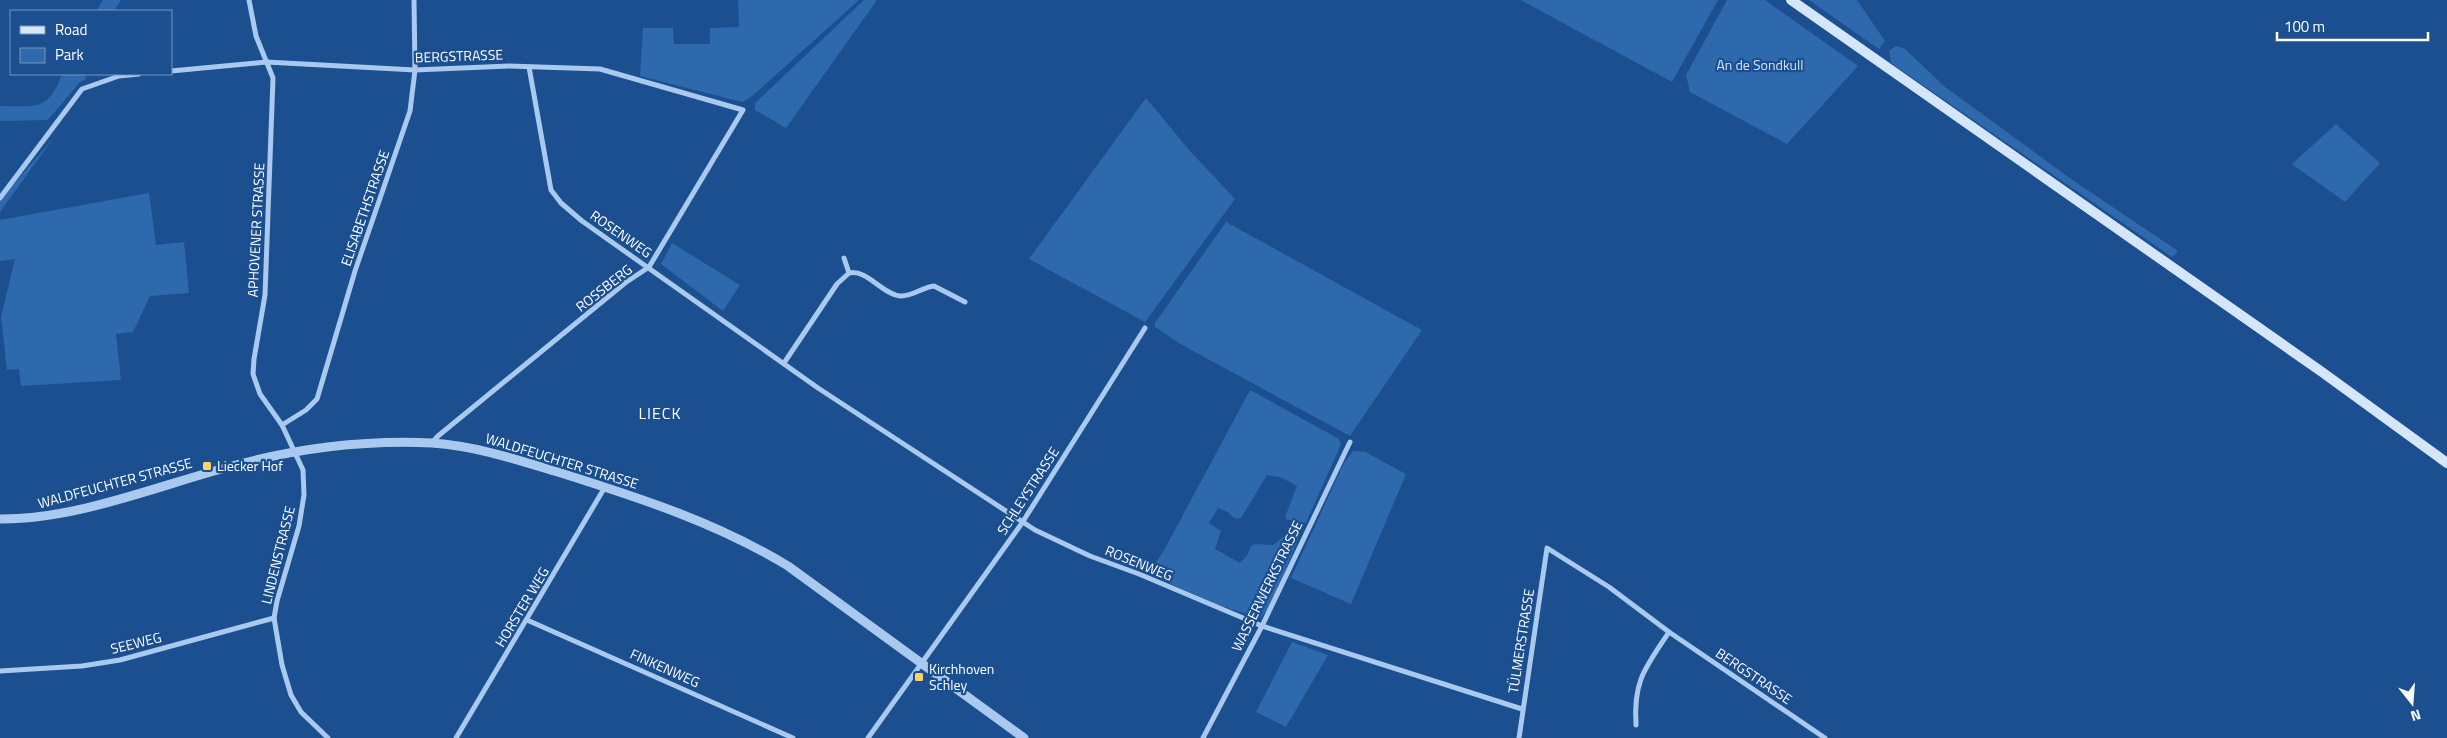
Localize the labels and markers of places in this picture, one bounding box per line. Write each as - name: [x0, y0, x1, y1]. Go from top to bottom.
- place label: Liecker Hof: [217, 455, 283, 476]
- marker: Liecker Hof: [201, 460, 213, 472]
- place label: Kirchhoven Schley: [929, 658, 994, 695]
- marker: Kirchhoven Schley: [913, 671, 925, 683]

